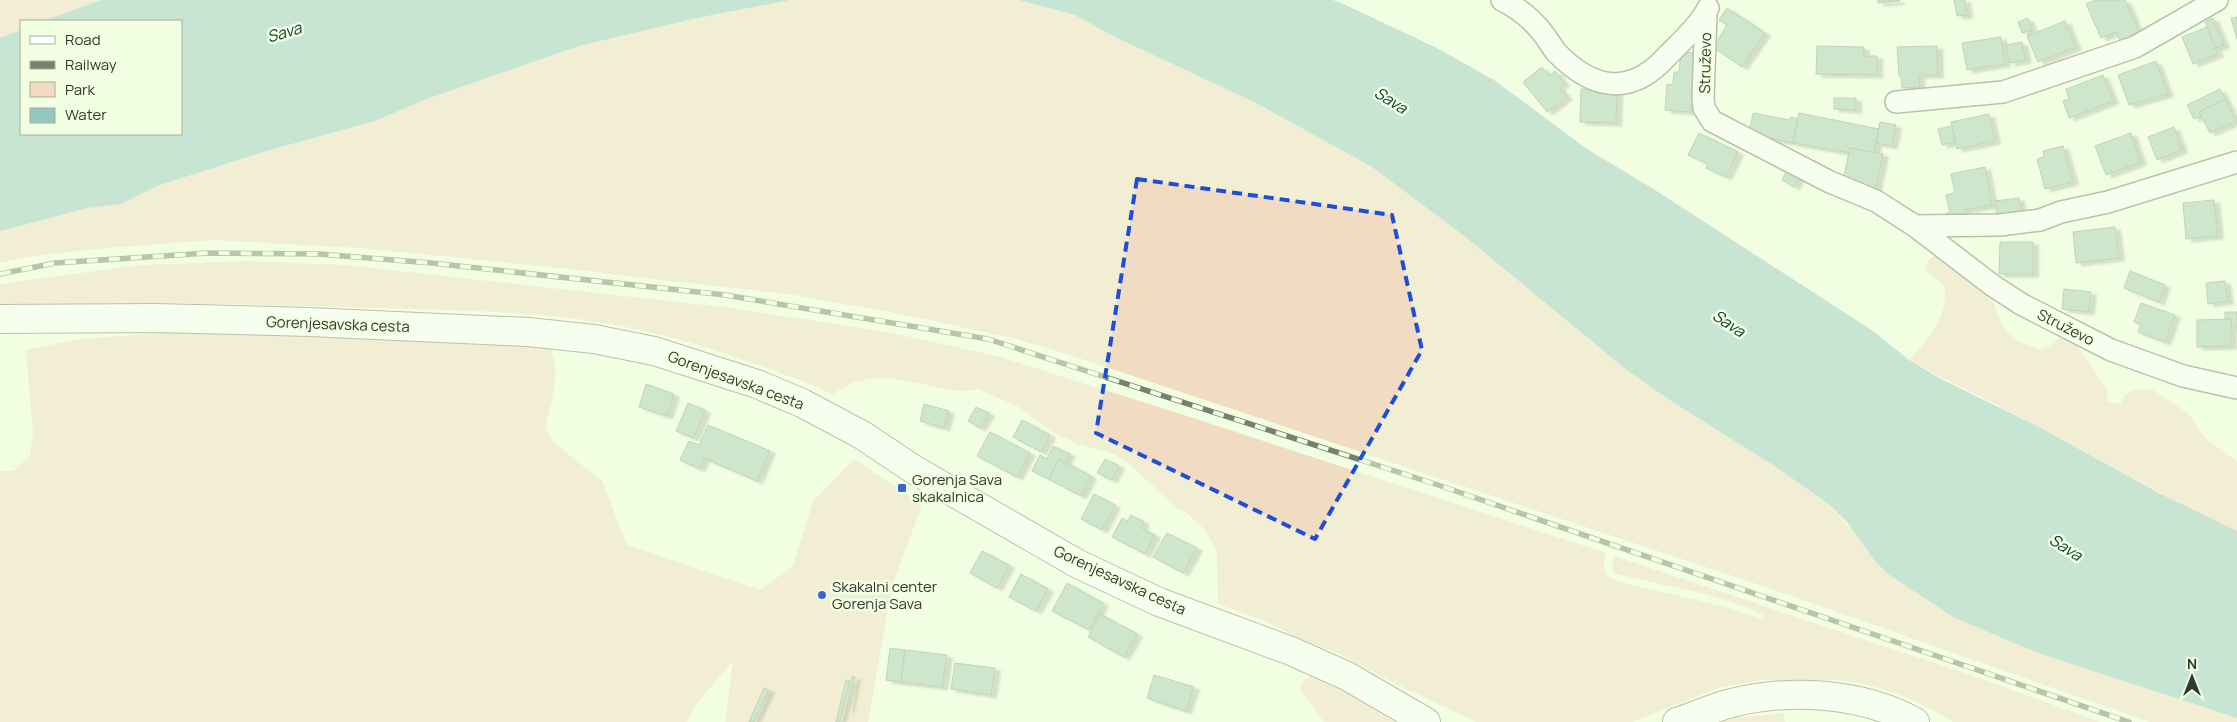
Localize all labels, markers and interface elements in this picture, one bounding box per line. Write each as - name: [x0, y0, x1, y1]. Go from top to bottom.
- water label: Sava: [264, 16, 305, 48]
- legend: [20, 20, 182, 135]
- text: Road: [65, 29, 101, 50]
- street label: Struževo: [1694, 32, 1716, 94]
- text: Railway: [65, 54, 117, 75]
- text: Park: [65, 79, 95, 100]
- water label: Sava: [1370, 81, 1413, 119]
- text: Water: [65, 104, 107, 125]
- water label: Sava: [1708, 304, 1751, 343]
- street label: Struževo: [2034, 304, 2098, 350]
- street label: Gorenjesavska cesta: [266, 311, 410, 337]
- street label: Gorenjesavska cesta: [665, 346, 807, 414]
- place label: Gorenja Sava skakalnica: [912, 469, 1002, 507]
- marker: Gorenja Sava skakalnica: [896, 482, 908, 494]
- water label: Sava: [2045, 528, 2088, 566]
- street label: Gorenjesavska cesta: [1050, 540, 1190, 620]
- place label: Skakalni center Gorenja Sava: [832, 576, 938, 614]
- marker: Skakalni center Gorenja Sava: [816, 589, 828, 601]
- north arrow: [2167, 652, 2217, 702]
- text: N: [2187, 654, 2197, 673]

